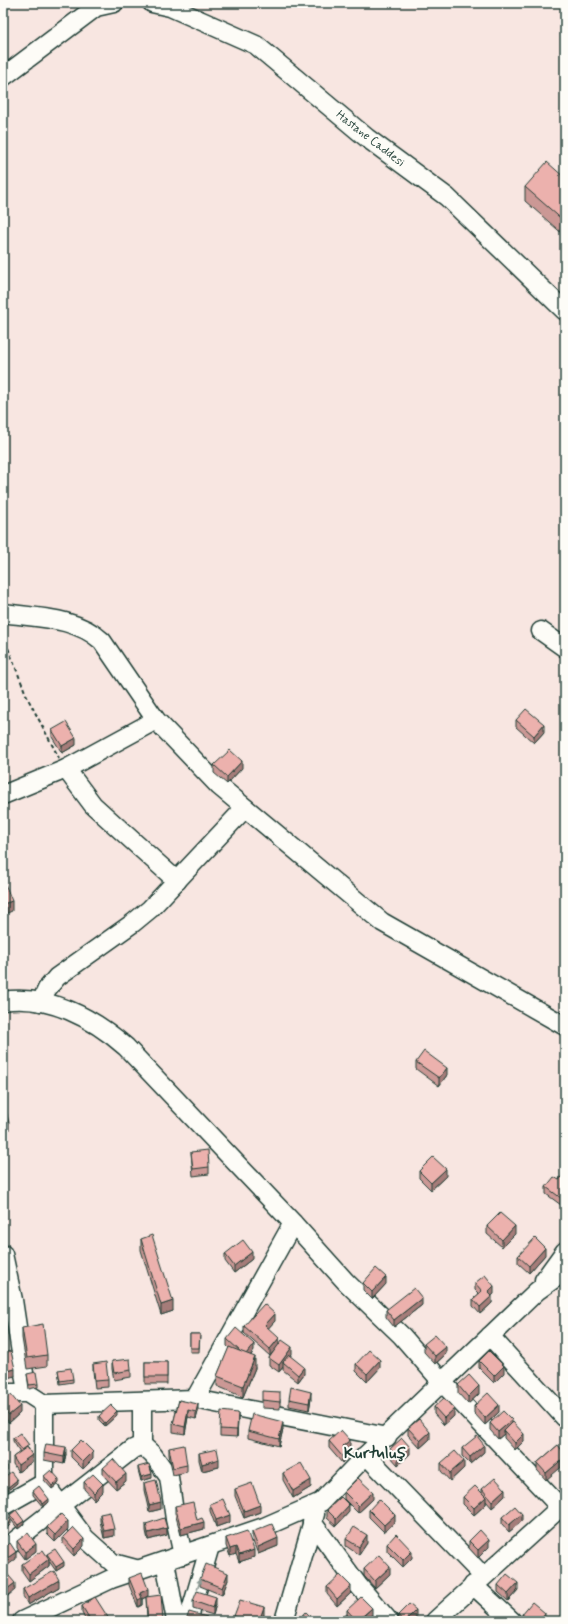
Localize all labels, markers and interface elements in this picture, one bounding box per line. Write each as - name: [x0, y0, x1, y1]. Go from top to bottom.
- street label: Hastane Caddesi: [332, 107, 408, 171]
- district label: Kurtuluş: [344, 1443, 406, 1464]
- one-way arrow: [196, 1577, 202, 1589]

